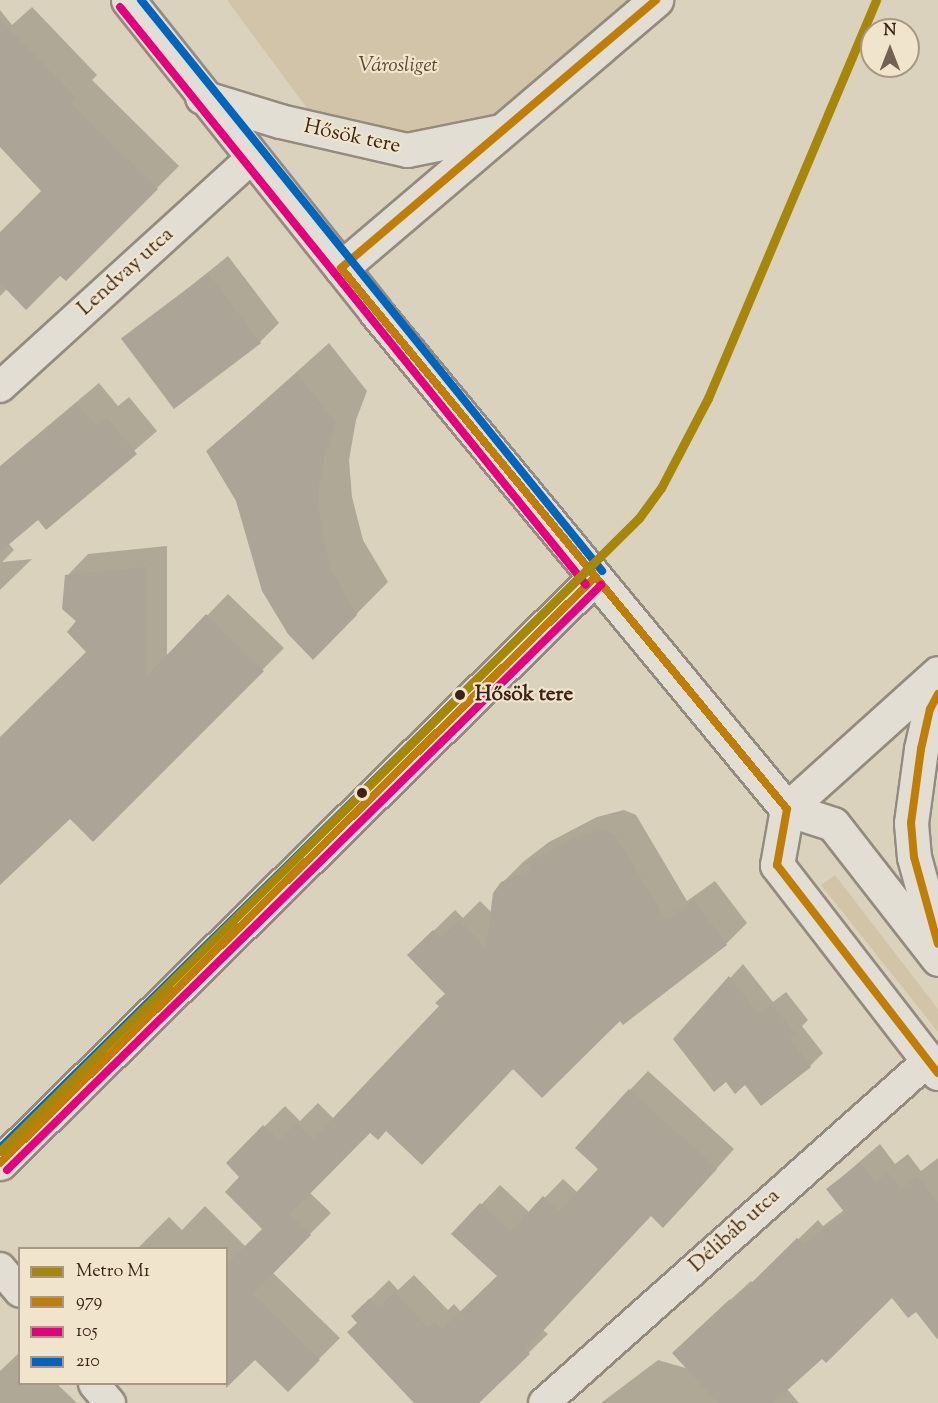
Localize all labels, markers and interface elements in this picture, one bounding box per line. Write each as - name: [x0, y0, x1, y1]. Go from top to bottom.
- north arrow: [860, 18, 920, 78]
- text: N: [884, 20, 896, 43]
- park label: Városliget: [358, 53, 438, 79]
- street label: Hősök tere: [301, 114, 403, 160]
- street label: Lendvay utca: [73, 222, 179, 322]
- place label: Hősök tere: [475, 682, 573, 708]
- marker: Hősök tere: [450, 685, 470, 705]
- unlabelled marker: [356, 787, 368, 799]
- street label: Délibáb utca: [684, 1184, 786, 1278]
- legend: [18, 1247, 228, 1385]
- text: Metro M1: [76, 1259, 150, 1285]
- text: 979: [76, 1289, 102, 1315]
- text: 105: [76, 1319, 98, 1345]
- text: 210: [76, 1349, 100, 1375]

